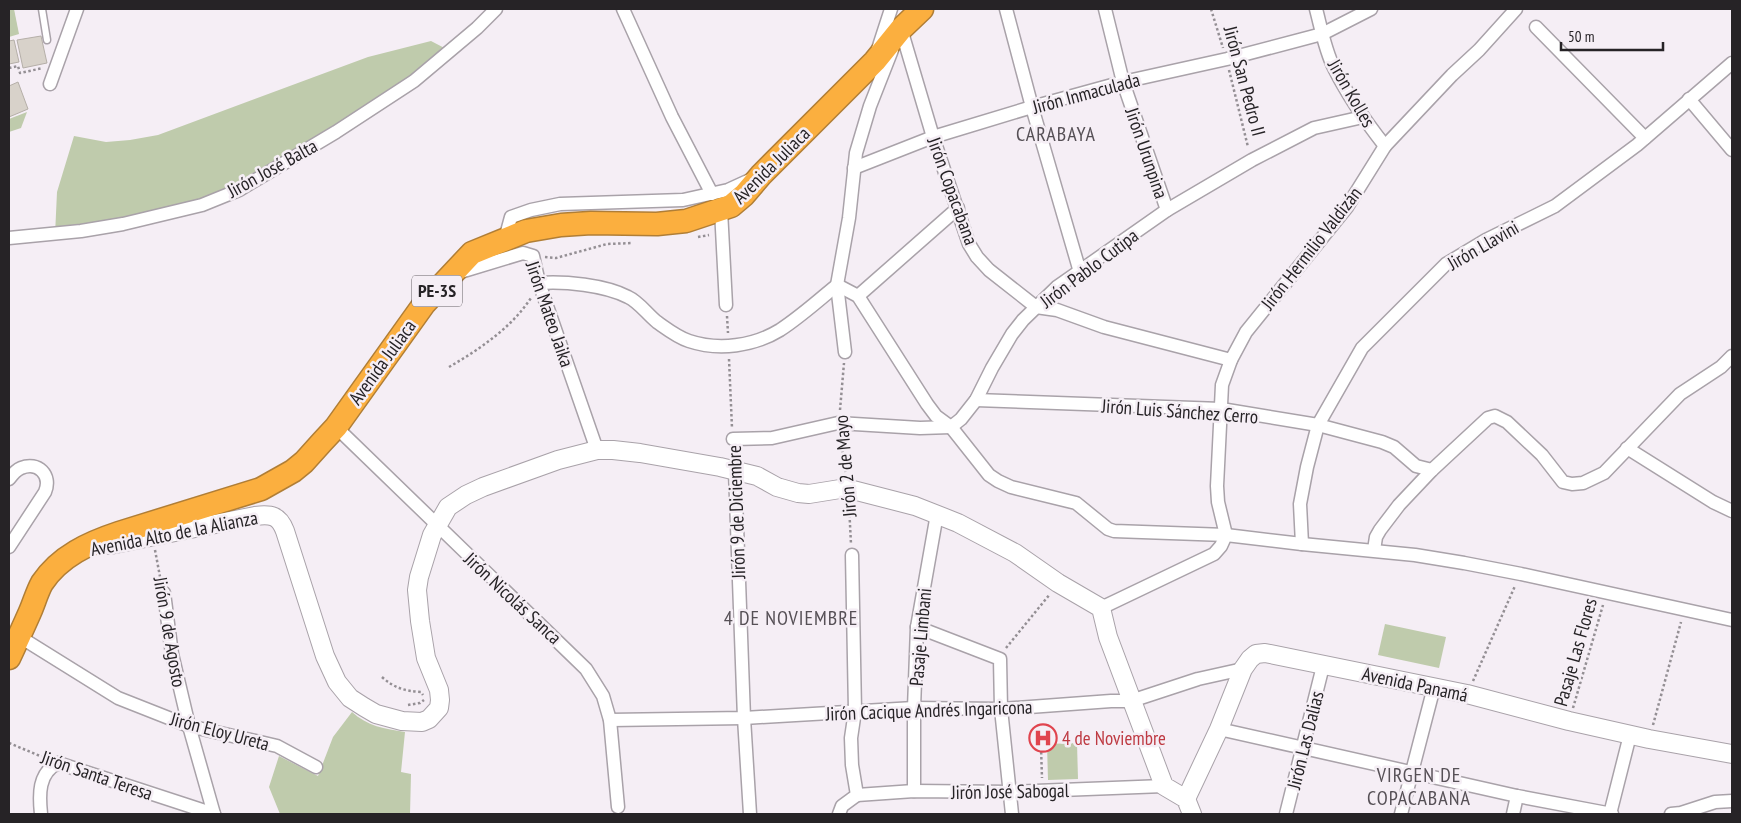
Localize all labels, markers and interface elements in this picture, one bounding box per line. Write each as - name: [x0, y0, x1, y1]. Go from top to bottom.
- scale bar: [1561, 20, 1664, 52]
- street label: Jirón San Pedro II: [1219, 22, 1271, 139]
- text: 50 m: [1568, 27, 1594, 46]
- street label: Jirón Kolles: [1322, 54, 1381, 131]
- street label: Jirón Inmaculada: [1029, 67, 1142, 119]
- street label: Jirón Urunpina: [1120, 103, 1174, 202]
- street label: Avenida Juliaca: [727, 121, 815, 209]
- district label: CARABAYA: [1016, 121, 1096, 147]
- street label: Jirón José Balta: [222, 133, 321, 203]
- street label: Jirón Copacabana: [922, 133, 984, 248]
- street label: Jirón Hermilio Valdizán: [1255, 182, 1367, 315]
- street label: Jirón Llavini: [1442, 215, 1523, 275]
- street label: Jirón Pablo Cutipa: [1034, 223, 1143, 313]
- street label: Jirón Mateo Jaika: [520, 257, 579, 370]
- road number: PE-3S: [412, 276, 462, 306]
- street label: Avenida Juliaca: [343, 315, 421, 409]
- street label: Jirón Luis Sánchez Cerro: [1100, 393, 1259, 428]
- street label: Jirón 2 de Mayo: [829, 414, 861, 519]
- street label: Jirón 9 de Diciembre: [722, 445, 750, 580]
- street label: Avenida Alto de la Alianza: [88, 505, 260, 561]
- street label: Jirón Nicolás Sanca: [459, 546, 567, 649]
- street label: Jirón 9 de Agosto: [148, 574, 192, 689]
- street label: Pasaje Limbani: [904, 587, 936, 687]
- street label: Pasaje Las Flores: [1548, 595, 1602, 709]
- district label: 4 DE NOVIEMBRE: [724, 605, 858, 631]
- street label: Avenida Panamá: [1360, 661, 1470, 707]
- street label: Jirón Las Dalias: [1281, 688, 1329, 793]
- street label: Jirón Cacique Andrés Ingaricona: [824, 694, 1033, 726]
- street label: Jirón Eloy Ureta: [167, 706, 272, 756]
- hospital icon: 4 de Noviembre: [1028, 723, 1058, 753]
- place label: 4 de Noviembre: [1062, 726, 1166, 750]
- street label: Jirón Santa Teresa: [37, 744, 156, 805]
- district label: VIRGEN DE COPACABANA: [1367, 762, 1471, 811]
- street label: Jirón José Sabogal: [950, 778, 1070, 804]

